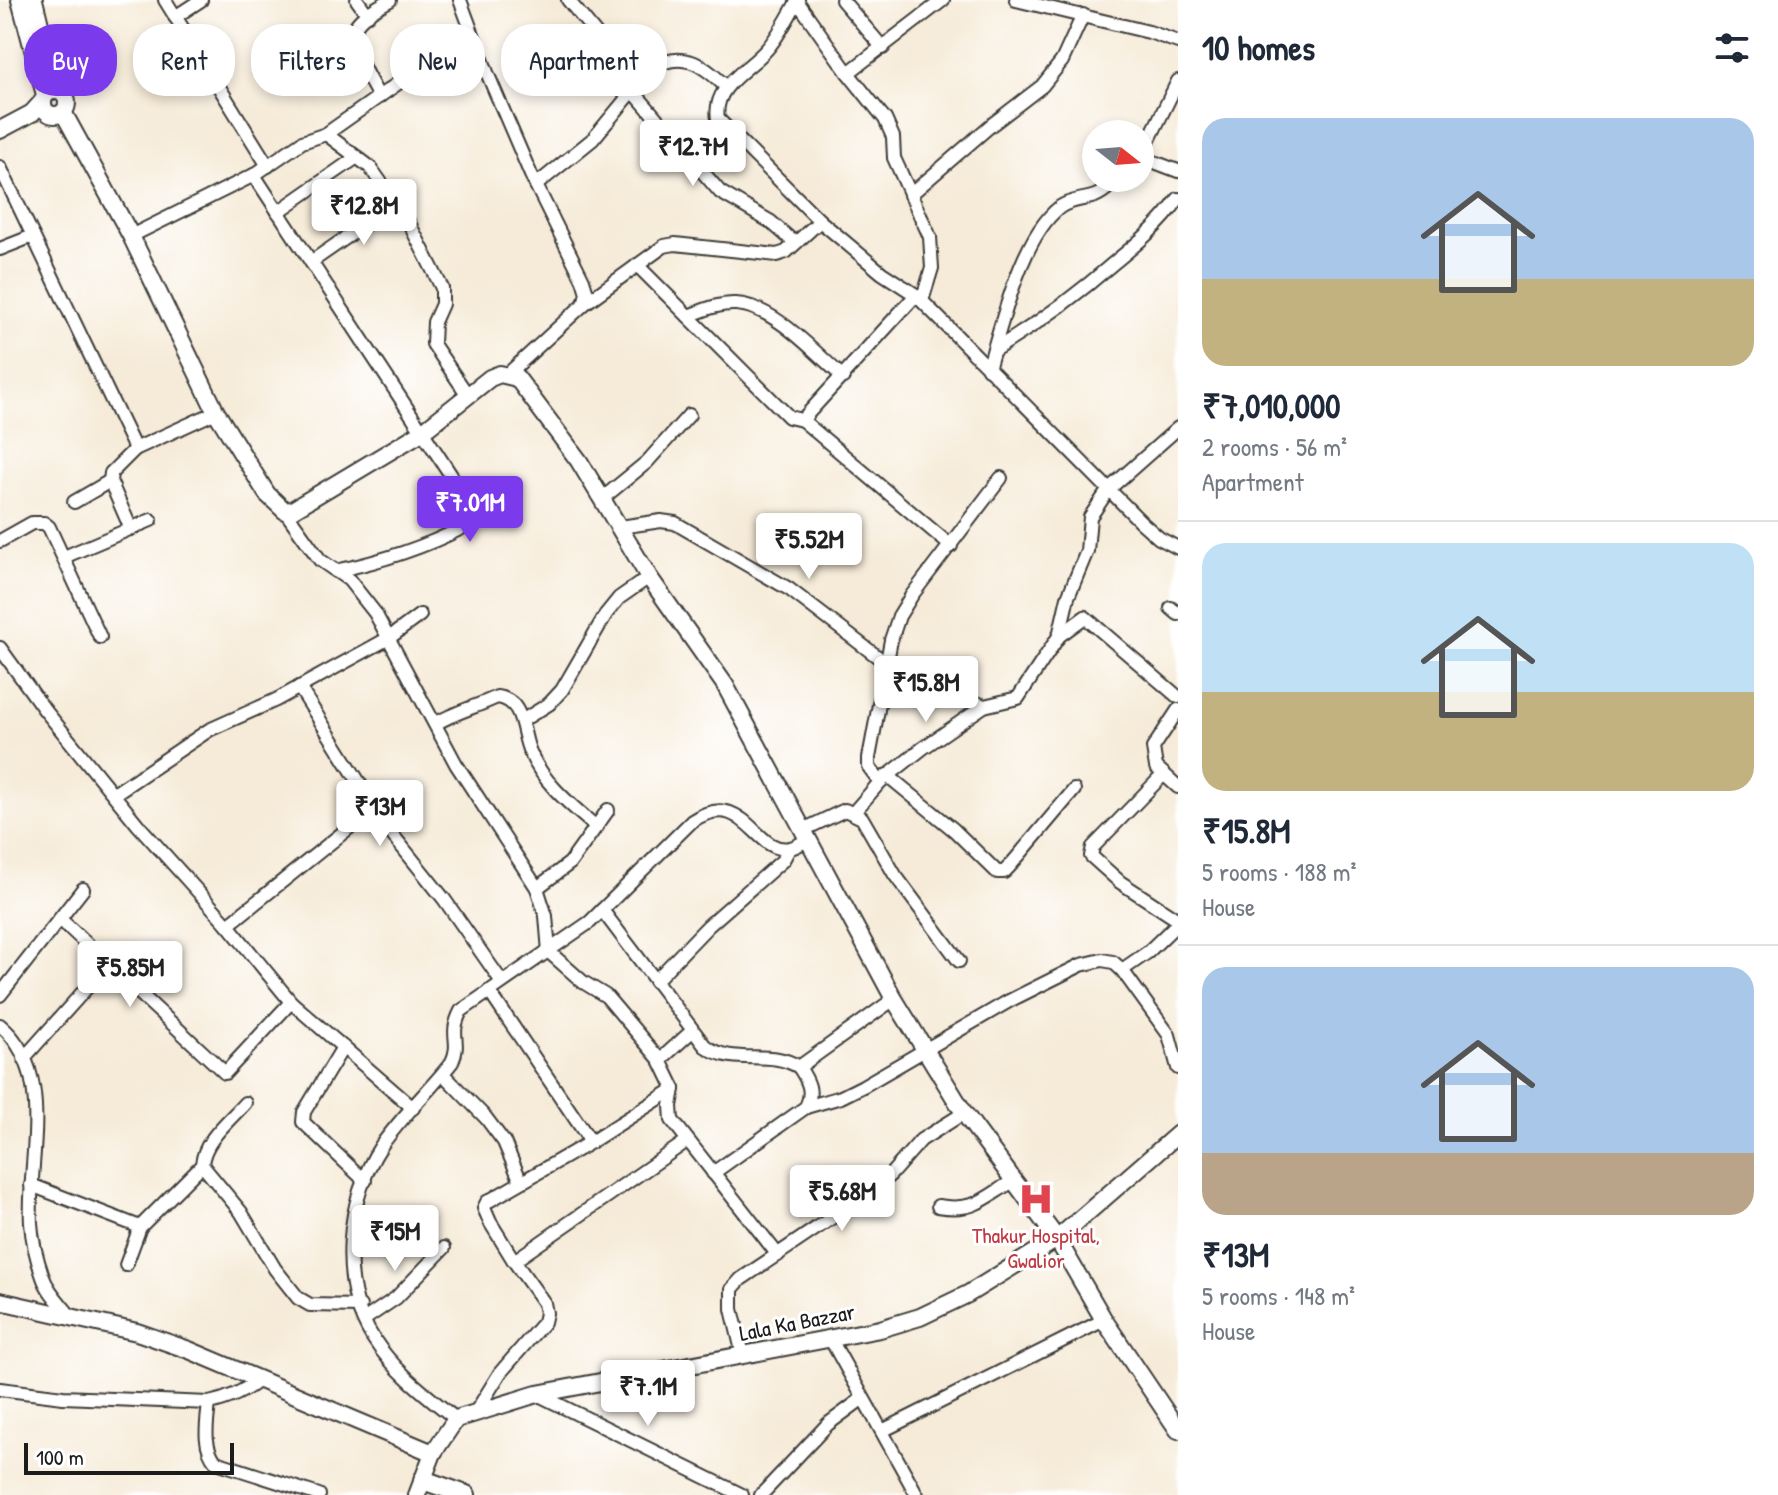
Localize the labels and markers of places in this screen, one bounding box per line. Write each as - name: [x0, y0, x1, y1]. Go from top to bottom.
- pin: ₹12.7M: [628, 120, 758, 188]
- pin: ₹12.8M: [299, 179, 429, 247]
- pin: ₹7.01M: [405, 476, 535, 544]
- pin: ₹5.52M: [744, 513, 874, 581]
- pin: ₹15.8M: [861, 656, 991, 724]
- pin: ₹13M: [333, 780, 427, 848]
- pin: ₹5.85M: [65, 941, 195, 1009]
- pin: ₹5.68M: [777, 1165, 907, 1233]
- hospital icon: Thakur Hospital, Gwalior: [1017, 1180, 1055, 1218]
- pin: ₹15M: [348, 1205, 442, 1273]
- place label: Thakur Hospital, Gwalior: [972, 1220, 1100, 1275]
- pin: ₹7.1M: [592, 1360, 704, 1428]

